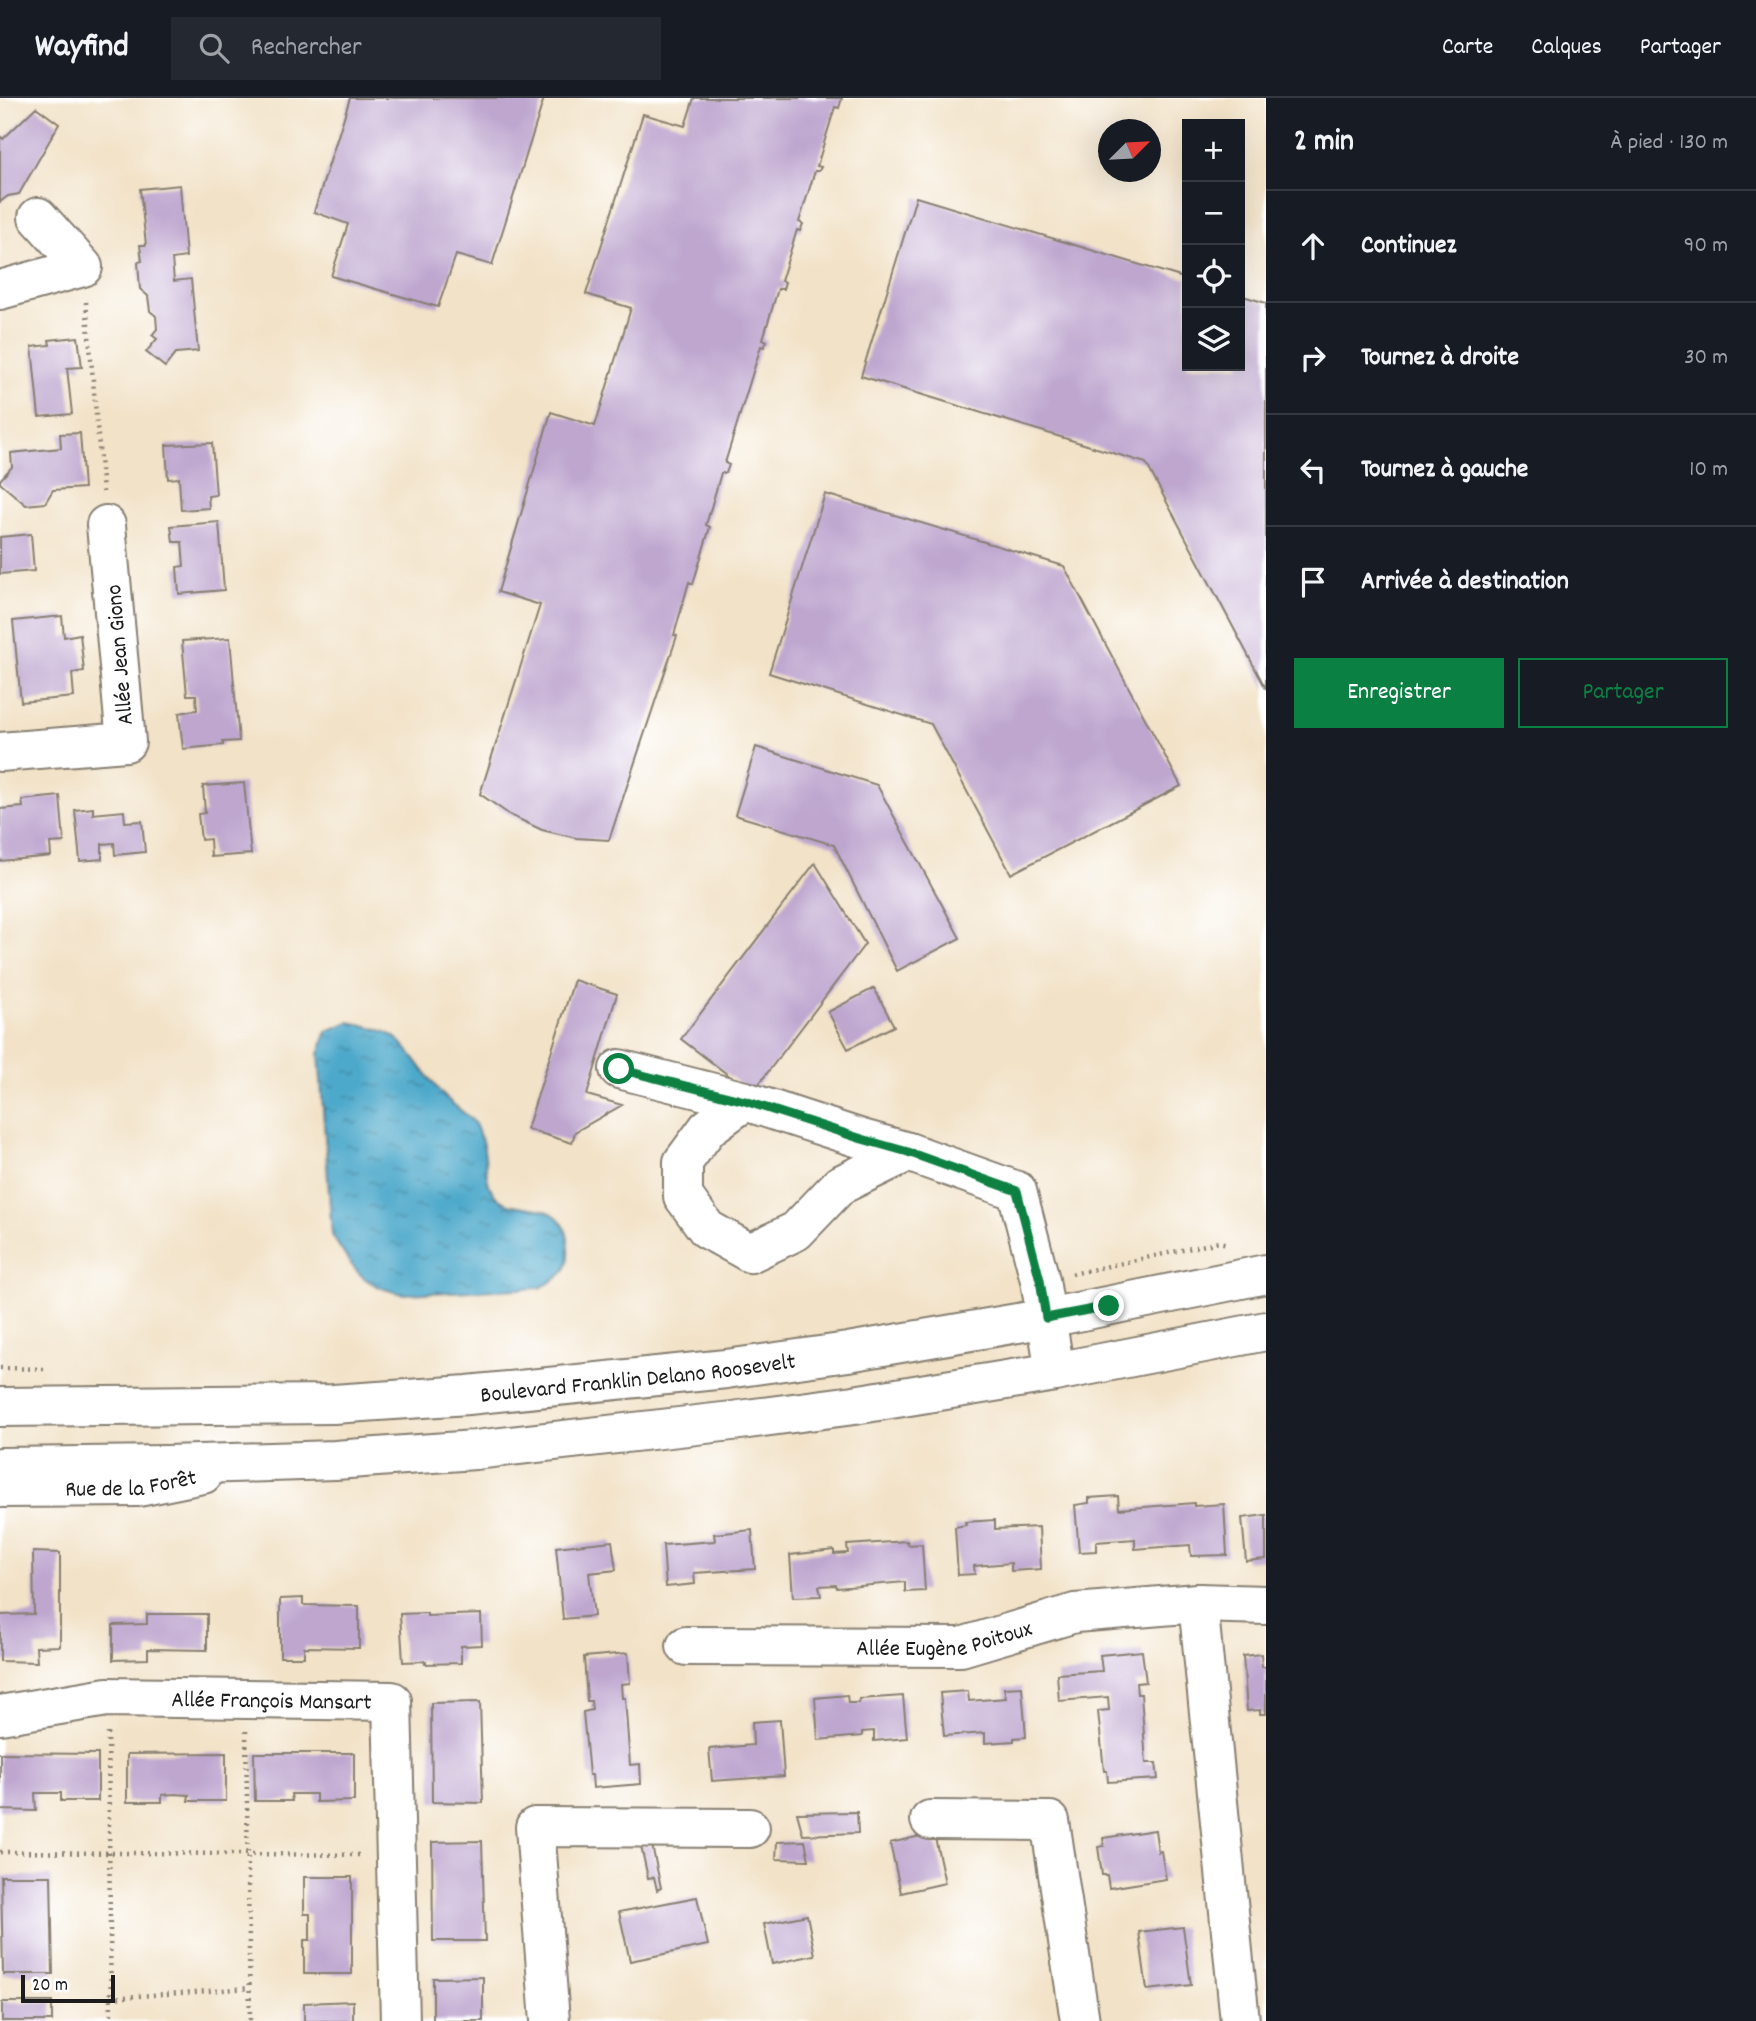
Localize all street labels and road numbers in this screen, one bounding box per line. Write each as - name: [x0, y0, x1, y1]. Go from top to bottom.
- street label: Allée Jean Giono: [99, 583, 144, 726]
- street label: Boulevard Franklin Delano Roosevelt: [479, 1347, 798, 1414]
- street label: Rue de la Forêt: [65, 1463, 200, 1508]
- street label: Allée Eugène Poitoux: [856, 1614, 1037, 1668]
- street label: Allée François Mansart: [171, 1685, 372, 1721]

